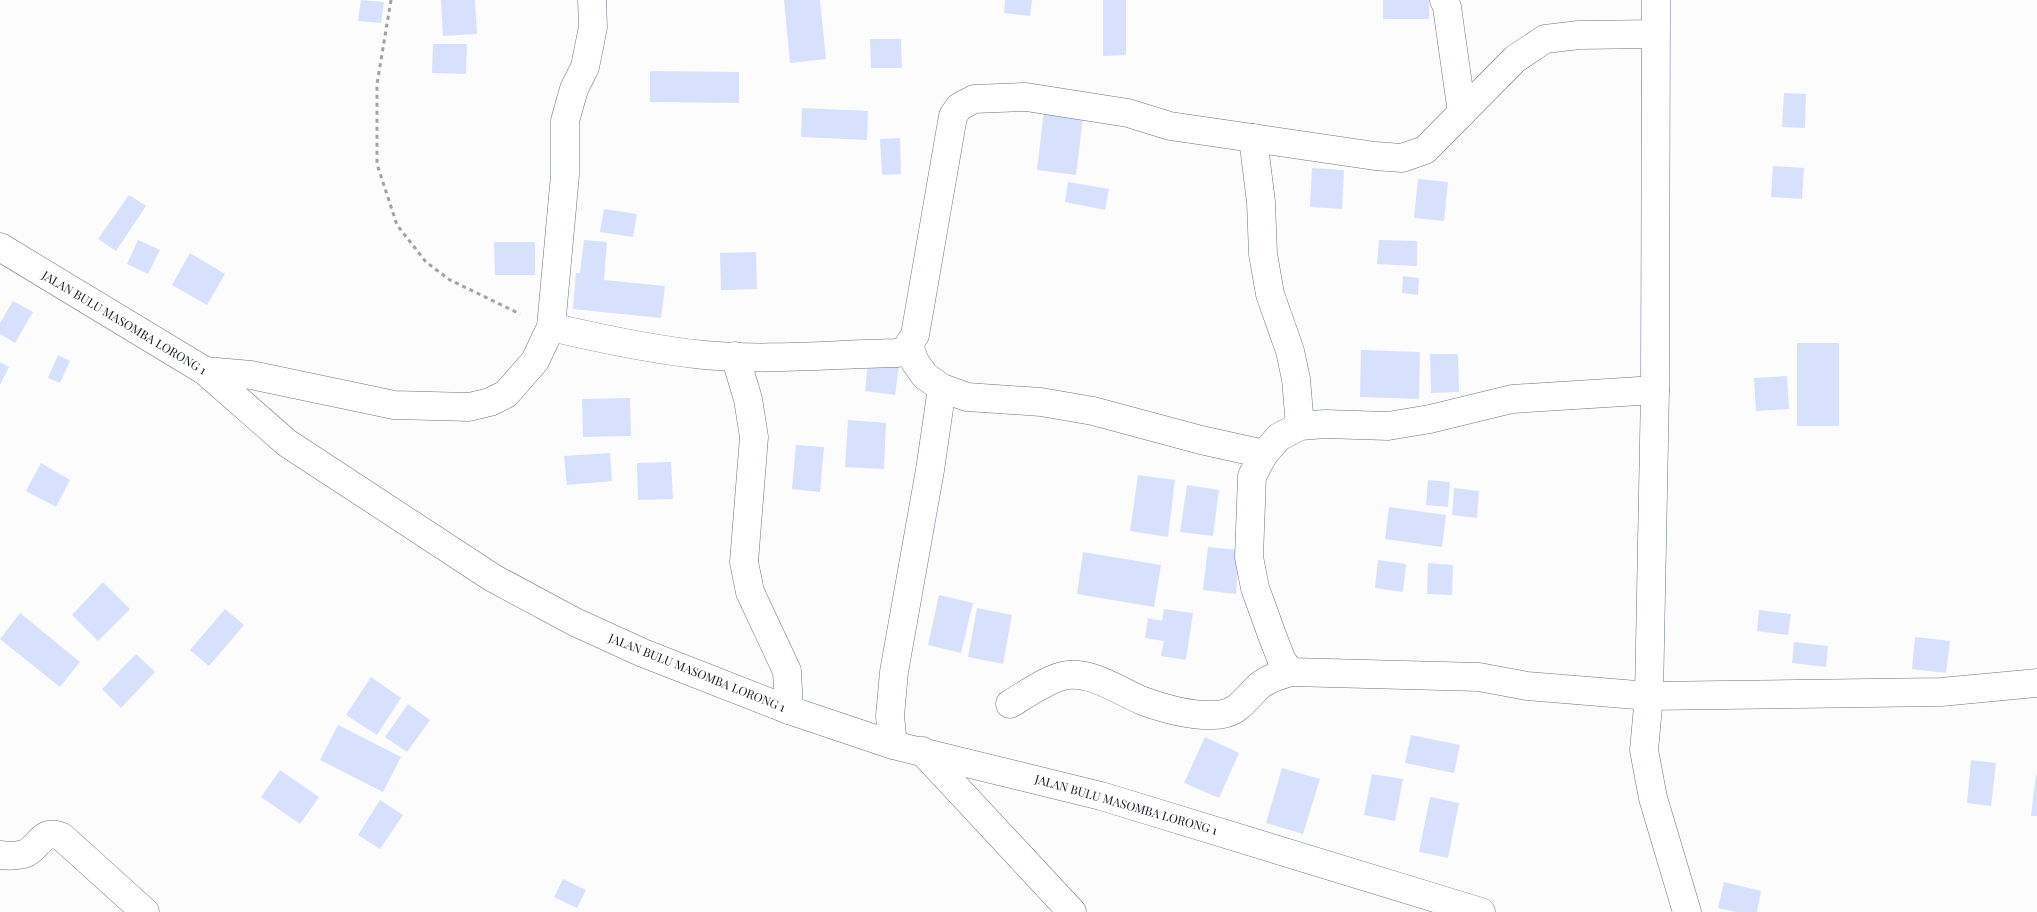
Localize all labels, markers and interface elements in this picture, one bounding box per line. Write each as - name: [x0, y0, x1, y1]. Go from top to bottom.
- street label: JALAN BULU MASOMBA LORONG 1: [38, 266, 210, 378]
- street label: JALAN BULU MASOMBA LORONG 1: [606, 629, 789, 715]
- street label: JALAN BULU MASOMBA LORONG 1: [1032, 770, 1220, 838]

